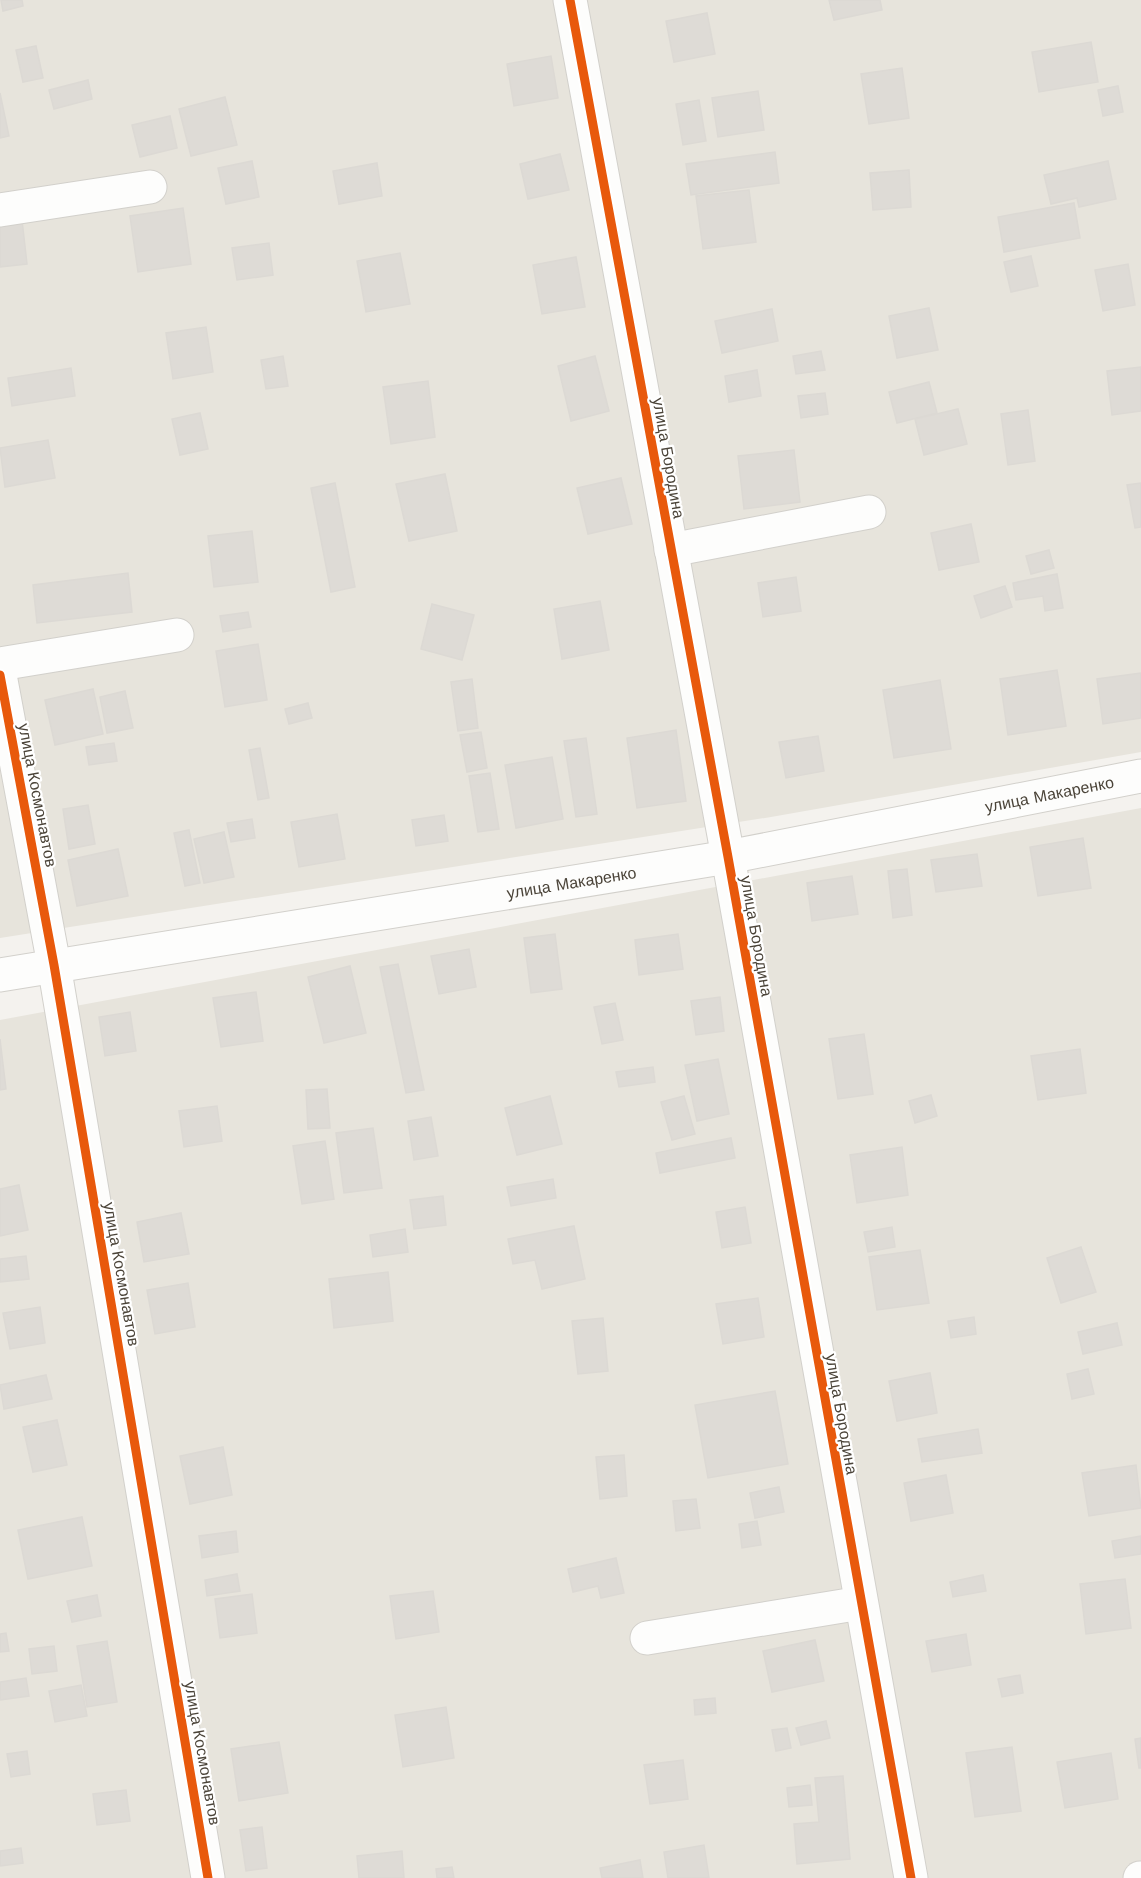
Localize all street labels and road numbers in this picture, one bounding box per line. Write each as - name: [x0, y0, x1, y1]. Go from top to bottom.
- street label: улица Бородина: [649, 396, 688, 520]
- street label: улица Космонавтов: [14, 722, 61, 869]
- street label: улица Макаренко: [983, 773, 1116, 816]
- street label: улица Макаренко: [505, 863, 638, 903]
- street label: улица Бородина: [737, 874, 776, 998]
- street label: улица Космонавтов: [99, 1201, 144, 1348]
- street label: улица Бородина: [822, 1352, 861, 1476]
- street label: улица Космонавтов: [180, 1680, 225, 1827]

